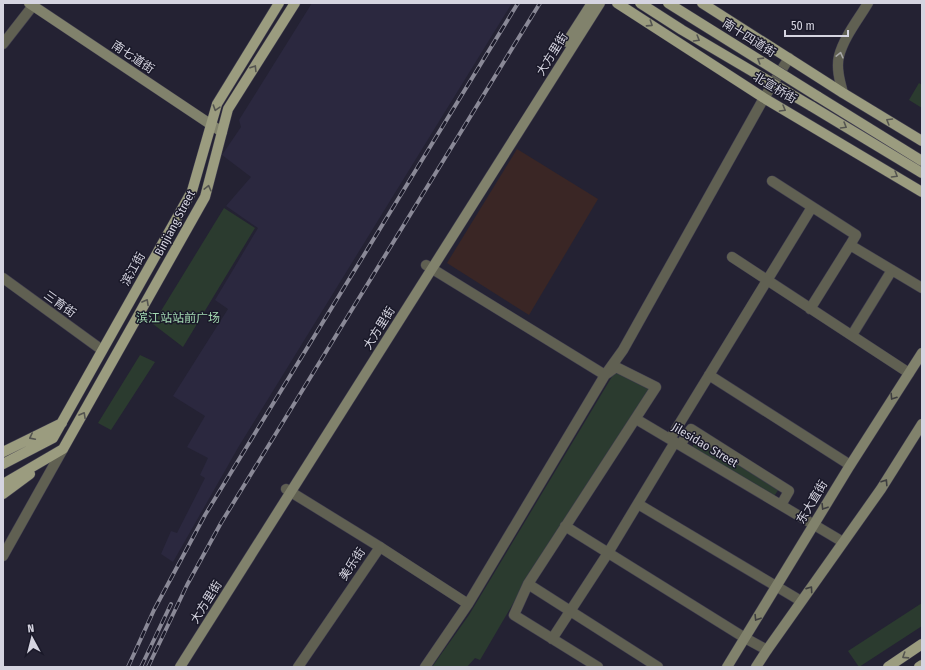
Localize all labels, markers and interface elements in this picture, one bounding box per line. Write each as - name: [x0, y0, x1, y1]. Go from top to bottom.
- scale bar: [785, 12, 848, 38]
- street label: 南十四道街: [720, 16, 778, 60]
- one-way arrow: [646, 19, 653, 27]
- text: 50 m: [791, 19, 815, 33]
- street label: 大方里街: [533, 30, 571, 78]
- one-way arrow: [693, 34, 700, 41]
- street label: 南七道街: [109, 38, 157, 76]
- one-way arrow: [836, 52, 844, 58]
- one-way arrow: [757, 58, 764, 65]
- one-way arrow: [249, 65, 257, 72]
- street label: 北宣桥街: [751, 70, 799, 106]
- one-way arrow: [779, 104, 786, 111]
- one-way arrow: [212, 105, 220, 112]
- one-way arrow: [886, 118, 893, 126]
- one-way arrow: [840, 122, 847, 129]
- one-way arrow: [891, 171, 898, 178]
- one-way arrow: [203, 185, 211, 191]
- street label: Binjiang Street: [152, 188, 198, 258]
- street label: 滨江街: [118, 250, 148, 288]
- street label: 三育街: [41, 288, 79, 320]
- one-way arrow: [142, 299, 149, 306]
- street label: 大方里街: [360, 304, 398, 352]
- park label: 滨江站站前广场: [136, 311, 220, 325]
- one-way arrow: [891, 393, 898, 400]
- one-way arrow: [78, 412, 85, 419]
- street label: Jilesidao Street: [669, 420, 741, 470]
- one-way arrow: [29, 432, 37, 440]
- street label: 东大直街: [794, 478, 830, 526]
- one-way arrow: [880, 479, 887, 486]
- one-way arrow: [821, 503, 828, 510]
- street label: 美乐街: [336, 545, 368, 583]
- street label: 大方里街: [187, 578, 225, 626]
- one-way arrow: [805, 586, 812, 593]
- one-way arrow: [754, 614, 761, 621]
- north arrow: [12, 618, 52, 658]
- text: N: [27, 622, 35, 635]
- one-way arrow: [902, 651, 909, 659]

